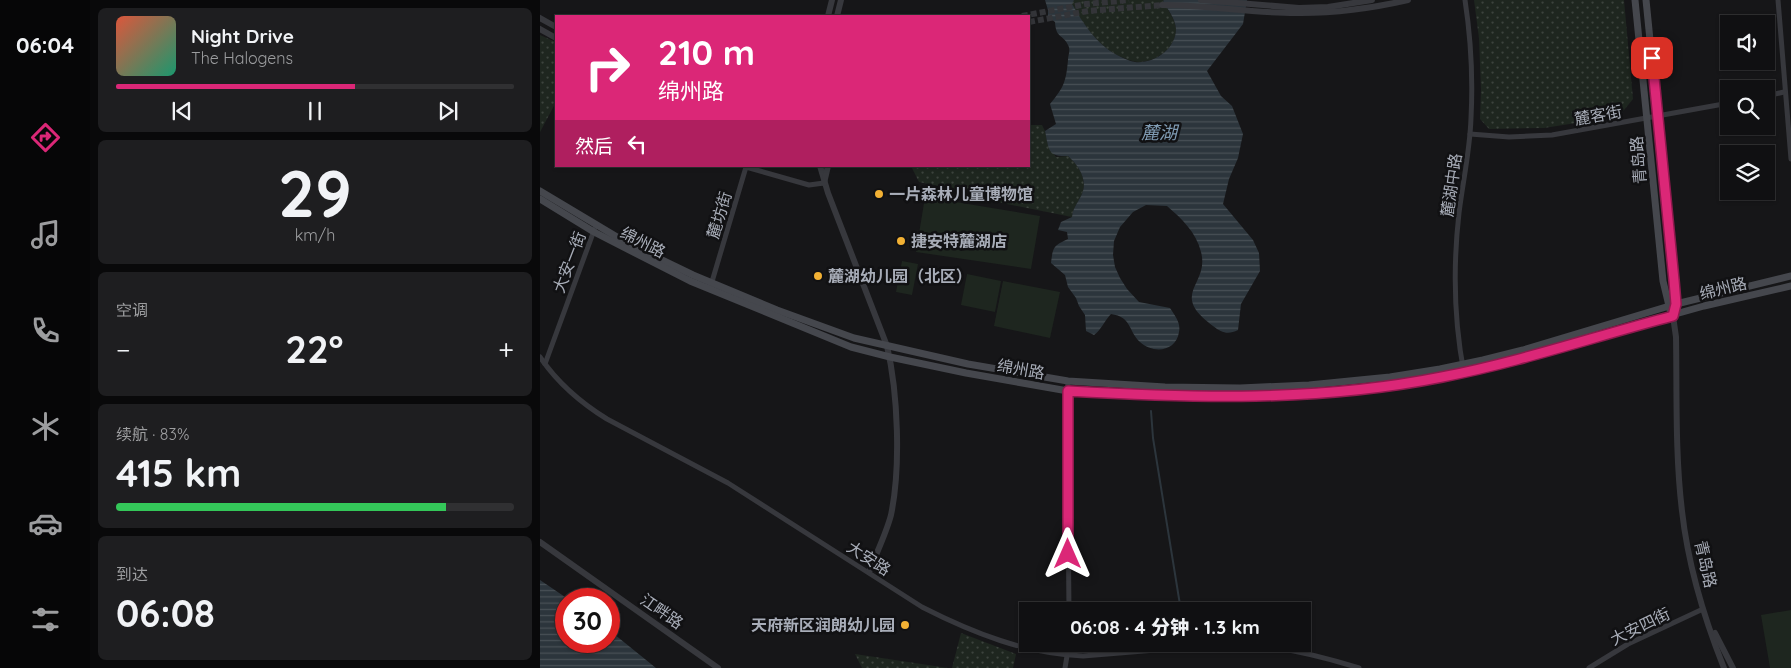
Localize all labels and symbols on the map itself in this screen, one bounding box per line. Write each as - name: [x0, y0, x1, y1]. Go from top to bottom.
- pin: [1631, 37, 1673, 79]
- street label: 麓客街: [1573, 101, 1623, 129]
- water label: 麓湖: [1141, 121, 1180, 144]
- street label: 青岛路: [1626, 135, 1650, 185]
- street label: 麓湖中路: [1437, 152, 1465, 218]
- place label: 一片森林儿童博物馆: [889, 184, 1033, 204]
- marker: 一片森林儿童博物馆: [873, 188, 885, 200]
- street label: 麓坊街: [702, 189, 736, 241]
- street label: 绵州路: [617, 222, 669, 262]
- street label: 大安一街: [548, 229, 590, 295]
- place label: 捷安特麓湖店: [911, 231, 1007, 251]
- marker: 捷安特麓湖店: [895, 235, 907, 247]
- place label: 麓湖幼儿园（北区）: [828, 266, 972, 286]
- marker: 麓湖幼儿园（北区）: [812, 270, 824, 282]
- street label: 绵州路: [1697, 272, 1749, 304]
- street label: 绵州路: [996, 355, 1046, 383]
- position arrow: [1041, 527, 1093, 579]
- street label: 大安路: [843, 537, 895, 579]
- street label: 青岛路: [1691, 538, 1721, 590]
- speed limit sign: 30: [555, 588, 620, 653]
- street label: 江畔路: [637, 589, 687, 633]
- street label: 大安四街: [1607, 603, 1673, 649]
- place label: 天府新区润朗幼儿园: [751, 615, 895, 635]
- marker: 天府新区润朗幼儿园: [899, 619, 911, 631]

